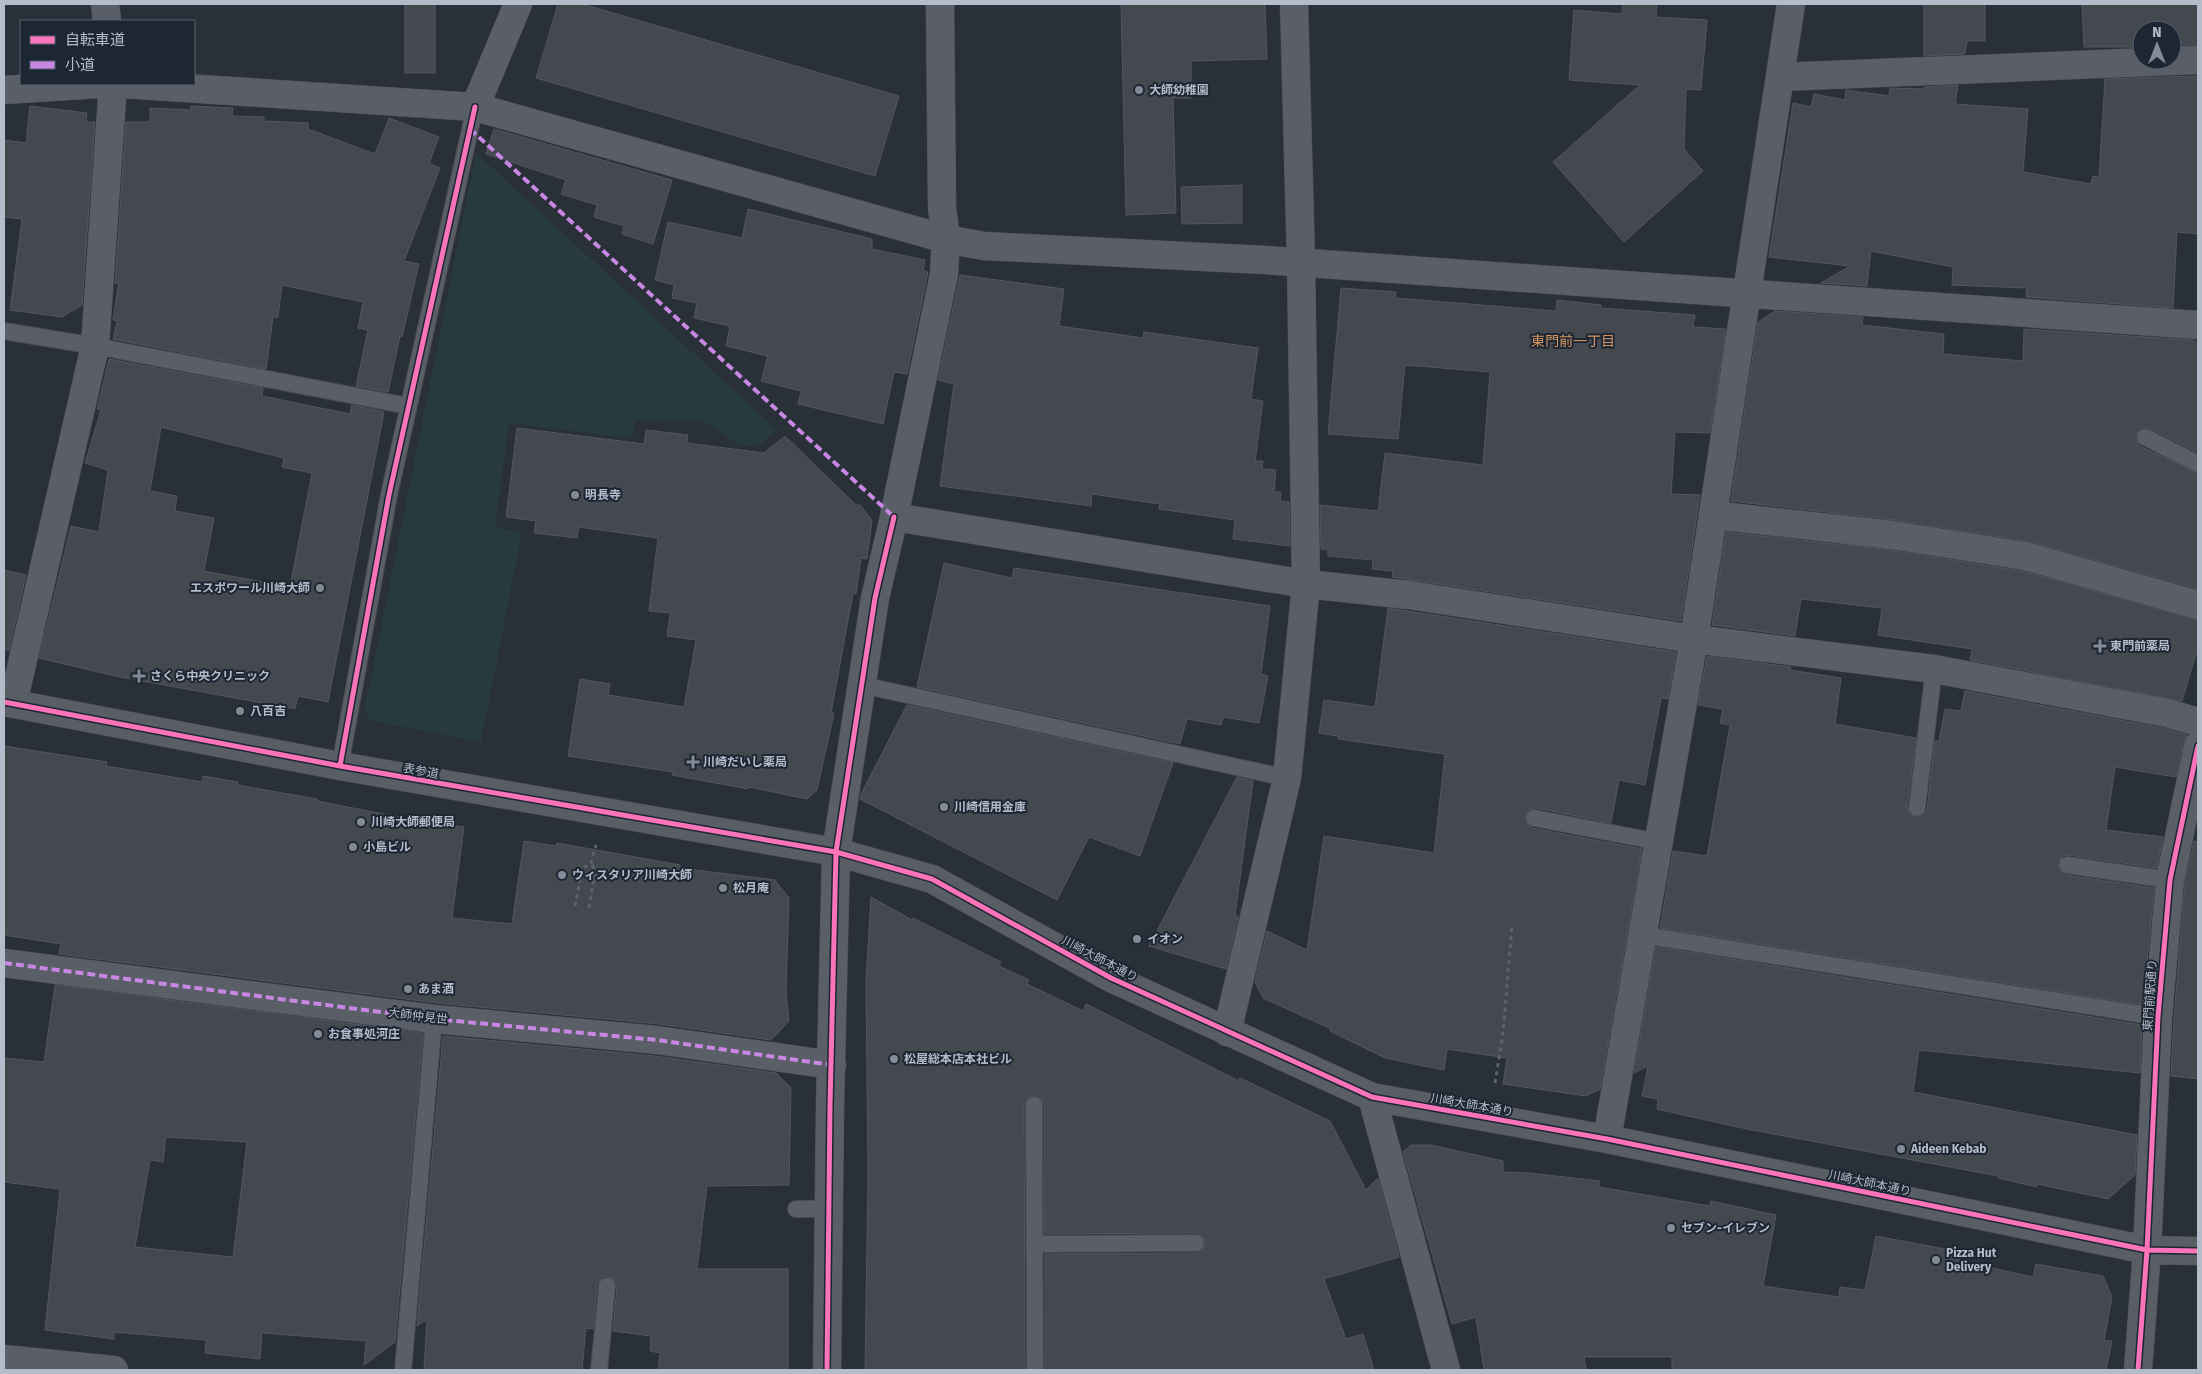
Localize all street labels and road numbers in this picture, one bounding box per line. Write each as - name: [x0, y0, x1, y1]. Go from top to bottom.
- street label: 表参道: [401, 761, 440, 781]
- street label: 川崎大師本通り: [1060, 933, 1140, 985]
- street label: 東門前駅通り: [2141, 959, 2159, 1031]
- street label: 大師仲見世: [387, 1005, 449, 1027]
- street label: 川崎大師本通り: [1429, 1091, 1515, 1119]
- street label: 川崎大師本通り: [1827, 1167, 1913, 1199]

